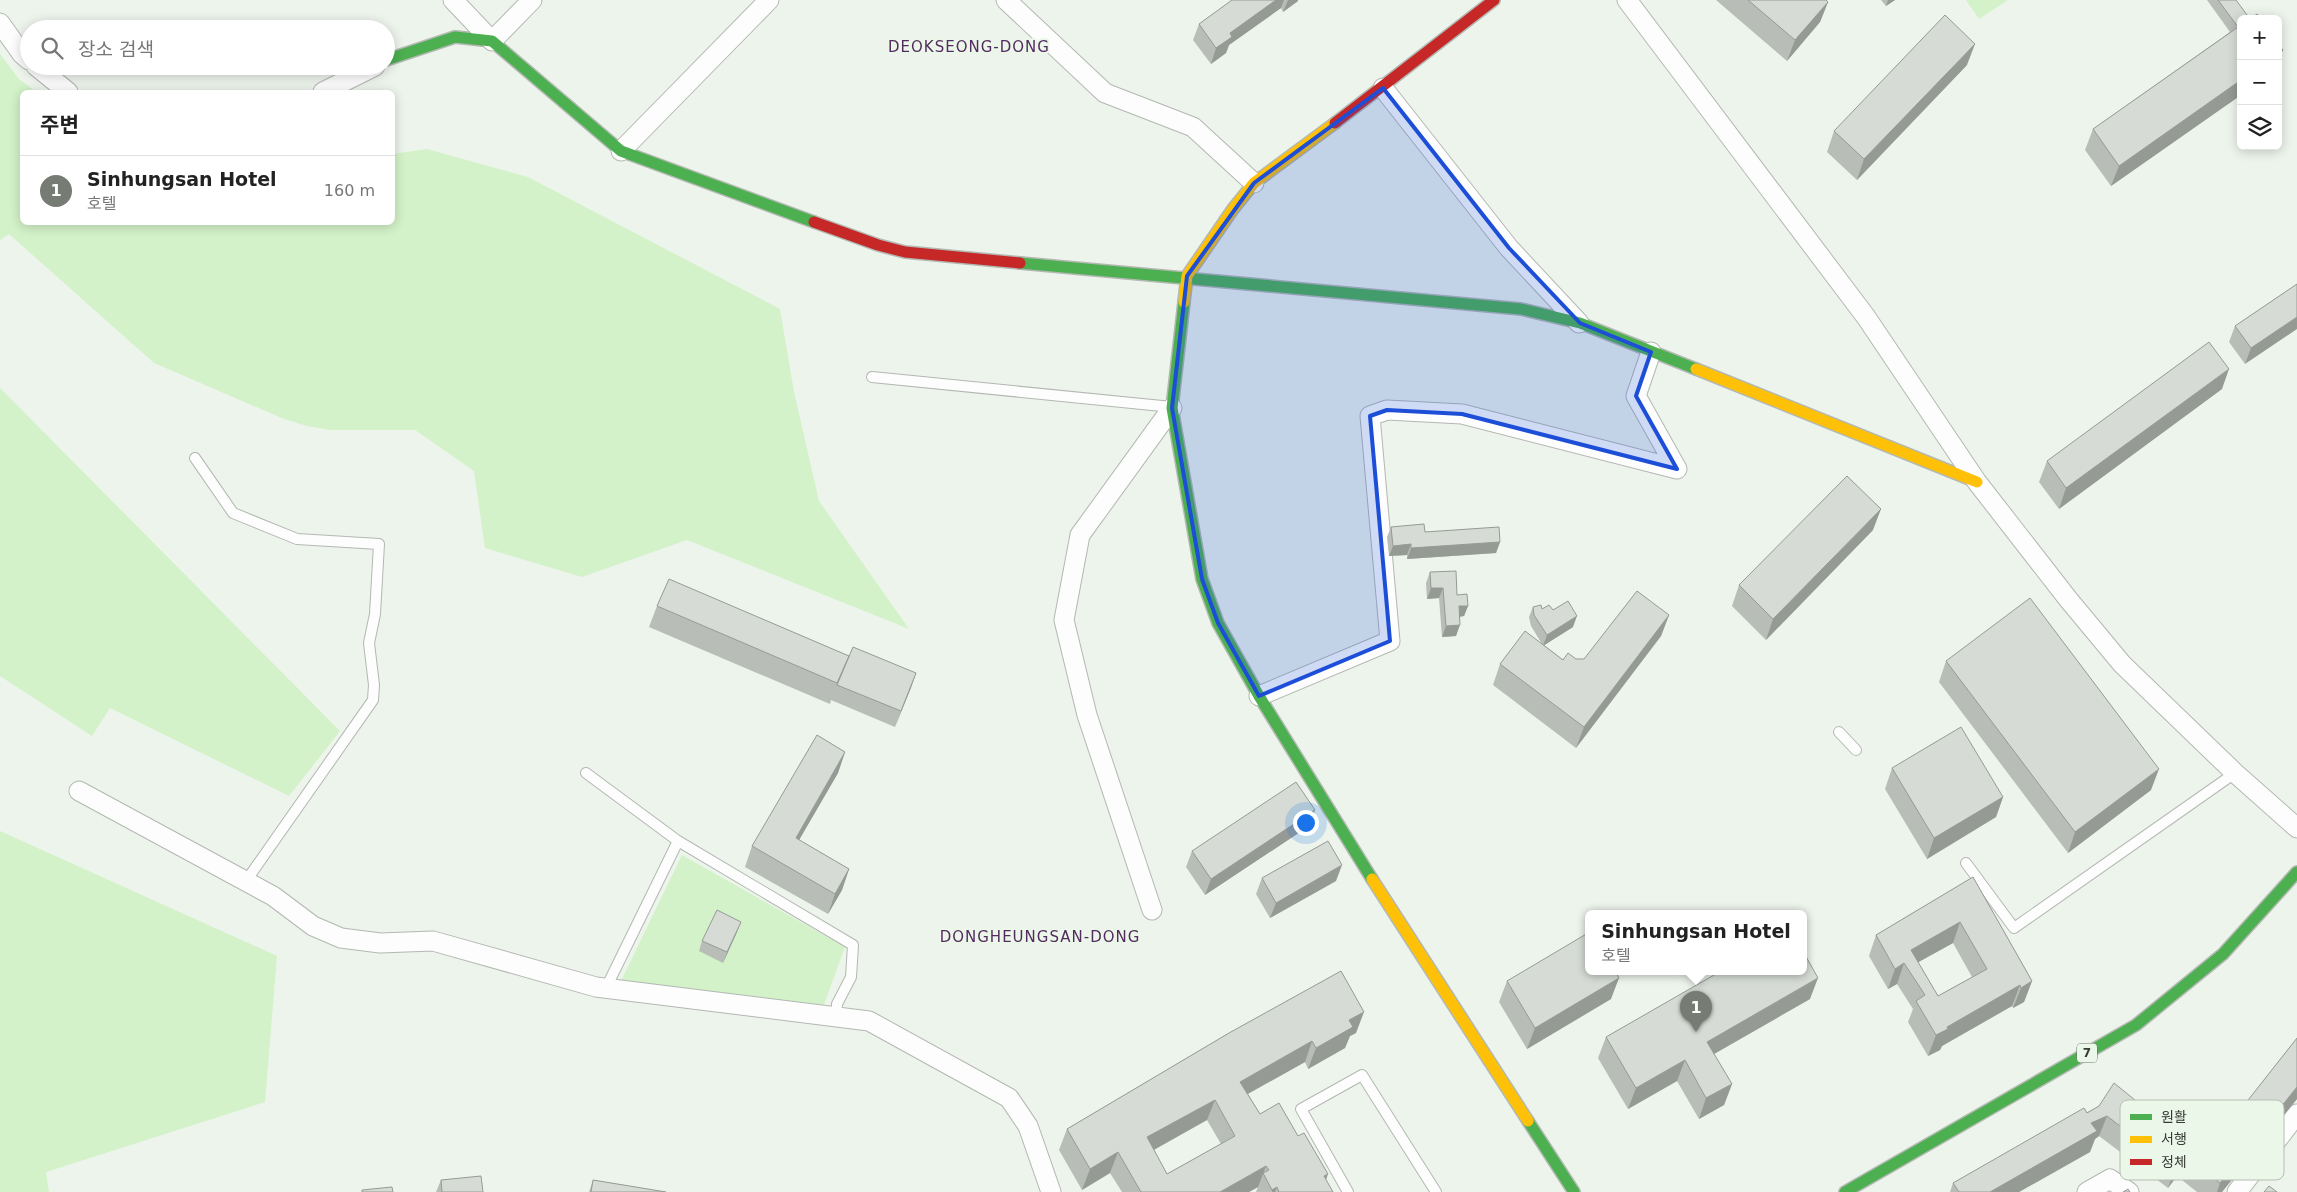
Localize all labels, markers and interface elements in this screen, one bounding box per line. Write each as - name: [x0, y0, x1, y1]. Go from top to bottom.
- map controls: [2237, 15, 2282, 150]
- button: +: [2237, 15, 2282, 60]
- search box: [20, 20, 395, 75]
- icon: search: [38, 34, 66, 62]
- text: 장소 검색: [78, 38, 154, 60]
- district label: DEOKSEONG-DONG: [888, 38, 1050, 56]
- button: −: [2237, 60, 2282, 105]
- button: layers: [2237, 105, 2282, 150]
- text: 주변: [40, 113, 79, 137]
- text: Sinhungsan Hotel: [87, 168, 277, 190]
- text: 1: [50, 181, 62, 200]
- text: 160 m: [324, 181, 375, 200]
- text: 호텔: [87, 194, 116, 213]
- your location: [1293, 810, 1319, 836]
- popup: [1585, 910, 1807, 975]
- text: Sinhungsan Hotel: [1601, 920, 1791, 942]
- district label: DONGHEUNGSAN-DONG: [940, 928, 1140, 946]
- text: 호텔: [1601, 946, 1631, 965]
- pin: 1: [1680, 991, 1712, 1032]
- road number: 7: [2077, 1044, 2097, 1062]
- legend: [2120, 1100, 2284, 1180]
- text: 원활: [2161, 1109, 2187, 1125]
- text: 서행: [2161, 1131, 2187, 1147]
- text: 정체: [2161, 1154, 2187, 1170]

